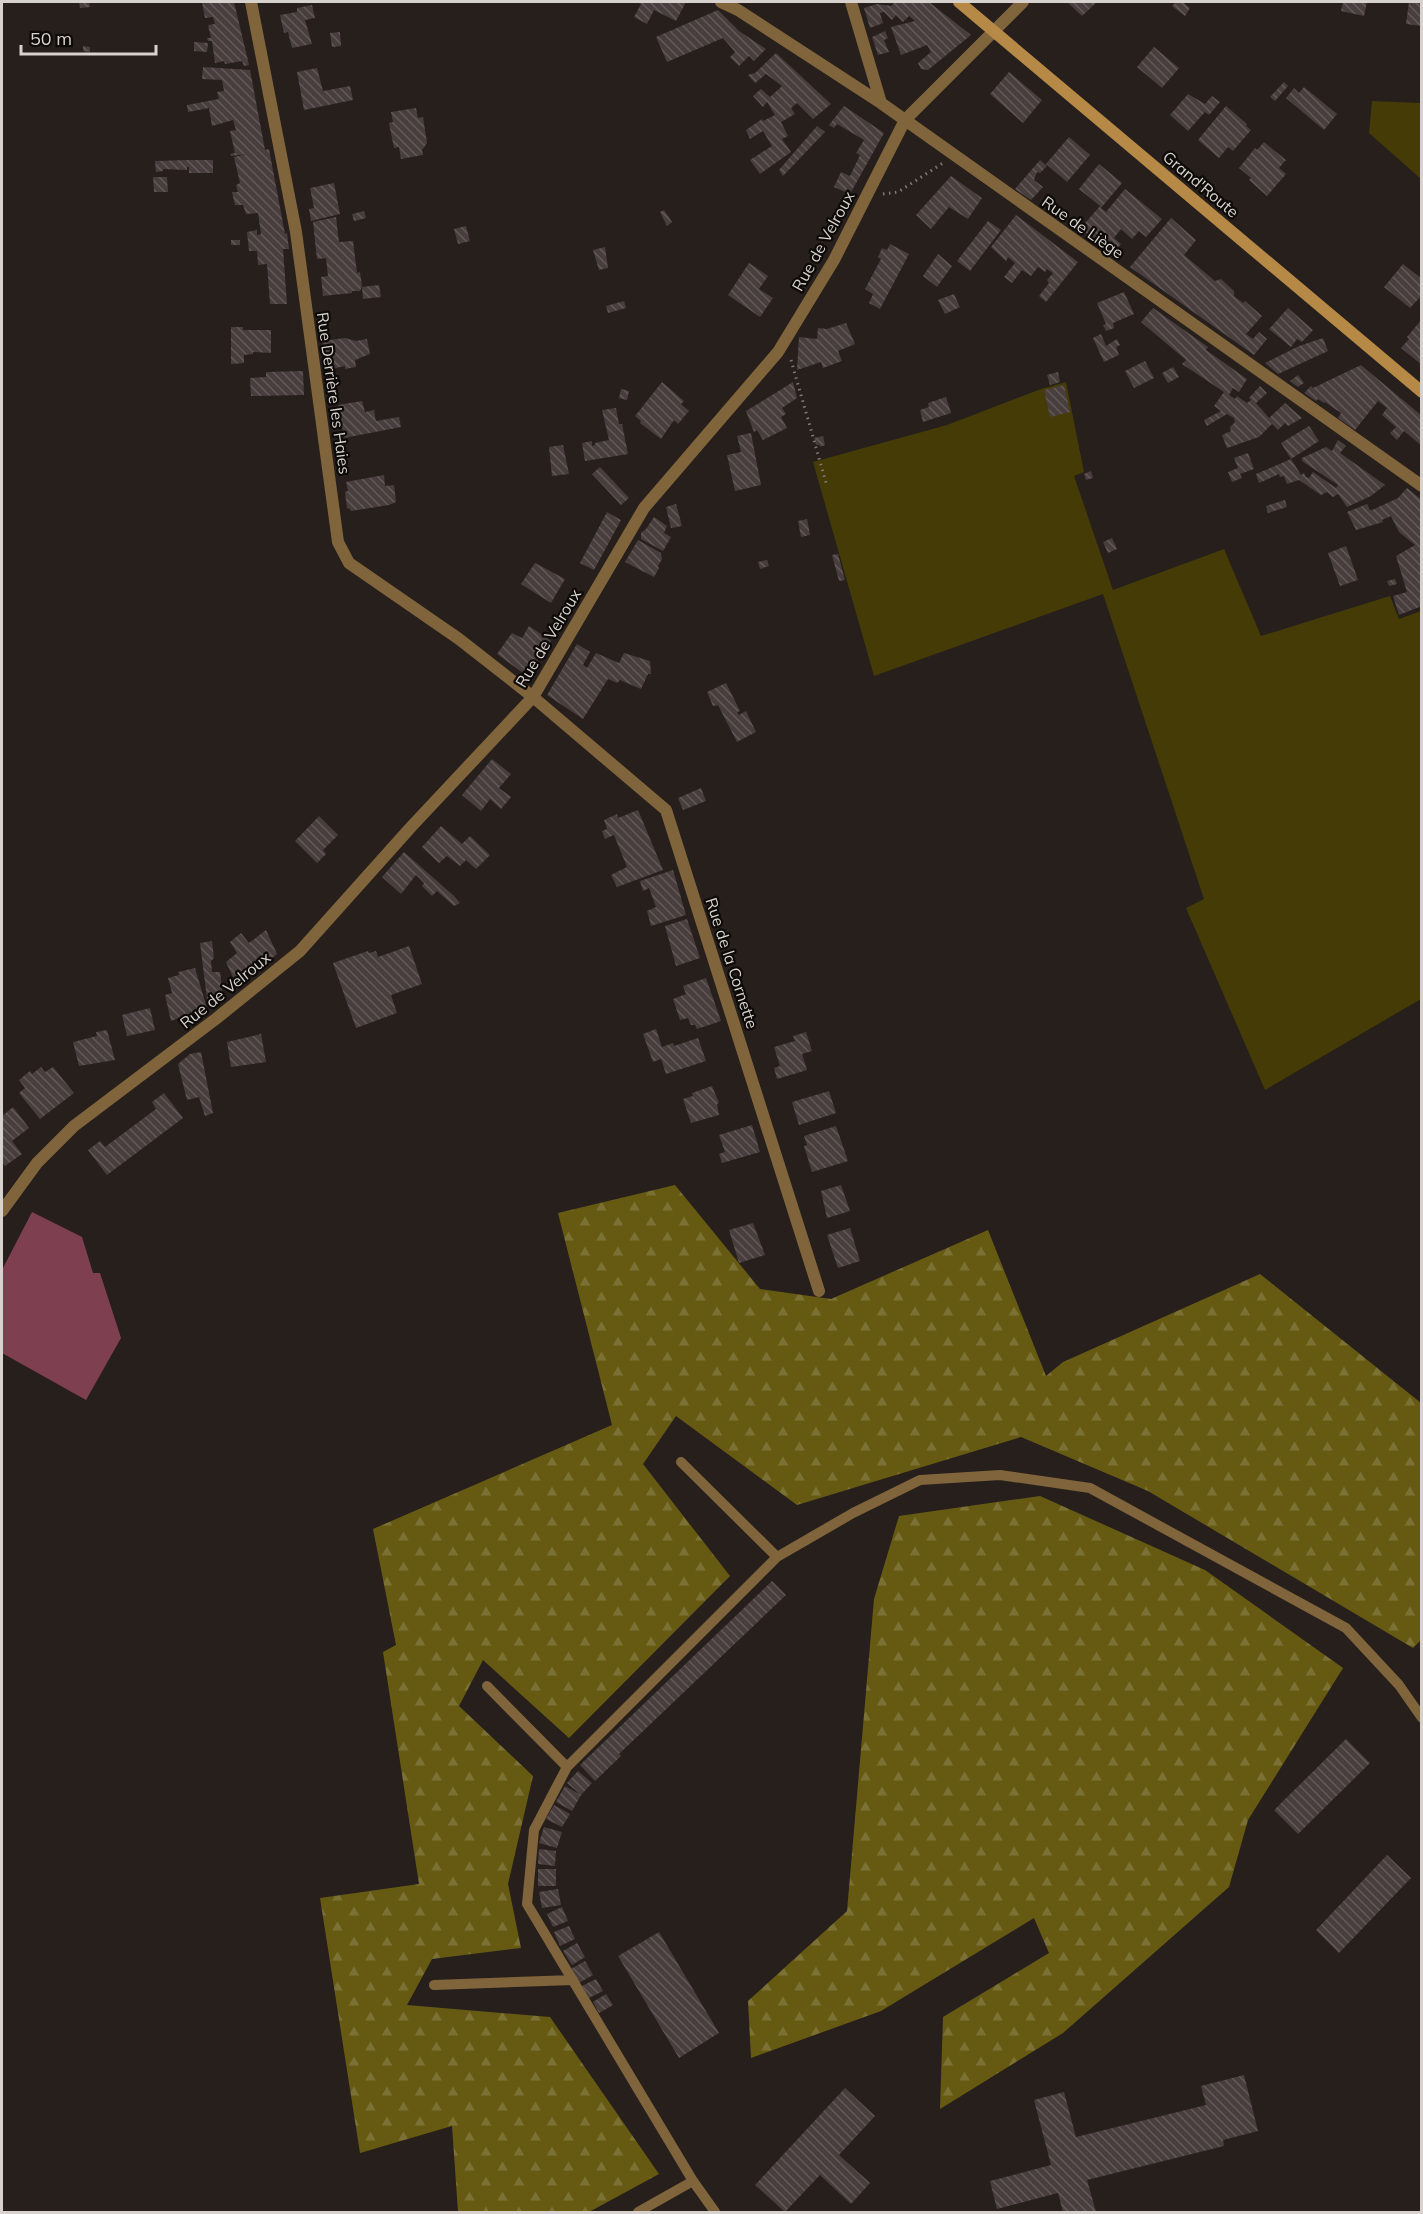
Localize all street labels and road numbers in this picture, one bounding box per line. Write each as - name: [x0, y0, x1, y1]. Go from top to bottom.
- street label: Grand'Route: [1159, 146, 1243, 222]
- street label: Rue de Velroux: [787, 187, 859, 294]
- street label: Rue de Liège: [1038, 191, 1128, 263]
- street label: Rue Derrière les Haies: [313, 311, 355, 475]
- street label: Rue de Velroux: [511, 585, 585, 691]
- street label: Rue de la Cornette: [701, 895, 763, 1031]
- street label: Rue de Velroux: [176, 947, 275, 1033]

